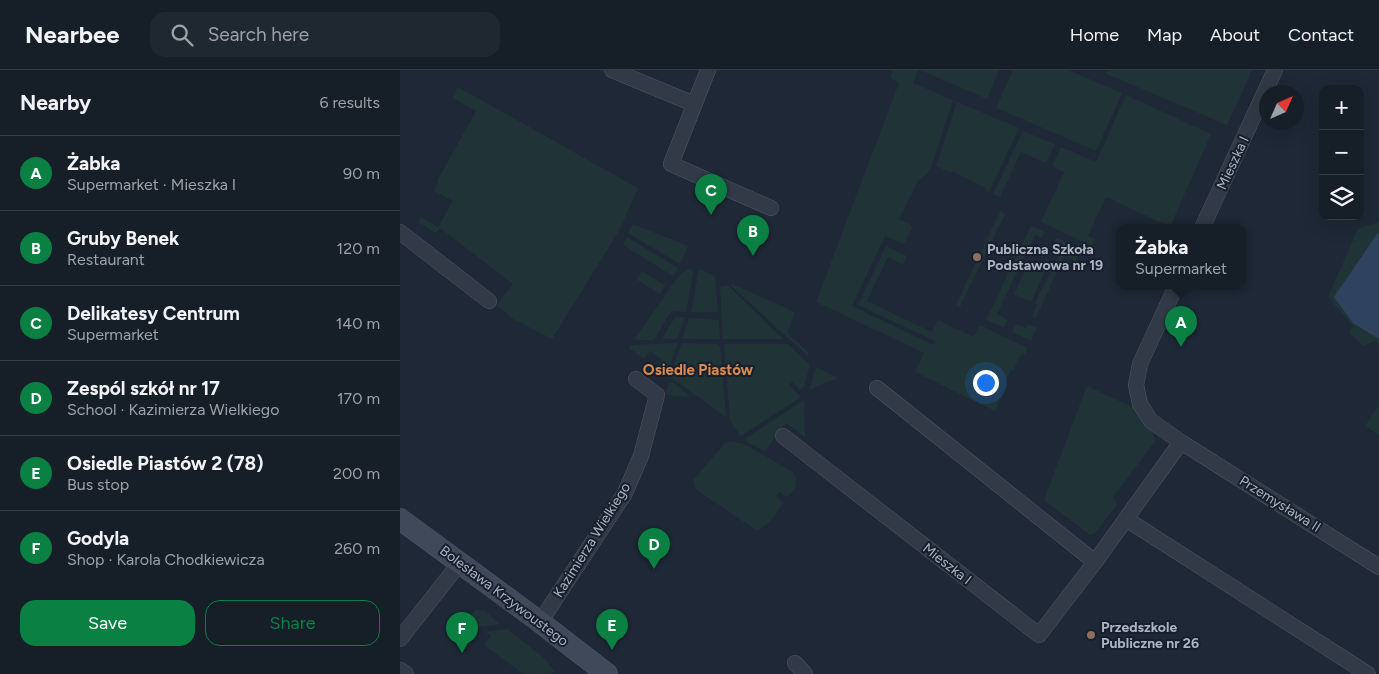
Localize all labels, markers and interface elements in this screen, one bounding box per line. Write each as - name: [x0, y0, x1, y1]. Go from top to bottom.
- search box: [150, 12, 500, 57]
- text: Nearbee: [25, 20, 120, 49]
- icon: search: [168, 21, 196, 49]
- text: Search here: [208, 23, 309, 46]
- text: Home: [1070, 24, 1119, 46]
- text: Map: [1147, 24, 1182, 46]
- text: About: [1210, 24, 1260, 46]
- text: Contact: [1288, 24, 1354, 46]
- north arrow: [1259, 85, 1304, 130]
- map controls: [1319, 85, 1364, 220]
- button: +: [1319, 85, 1364, 130]
- text: Nearby: [20, 90, 91, 115]
- text: 6 results: [319, 93, 380, 112]
- button: −: [1319, 130, 1364, 175]
- street label: Mieszka I: [1213, 134, 1253, 192]
- text: Żabka: [67, 152, 120, 175]
- text: A: [30, 164, 42, 183]
- text: 90 m: [343, 164, 380, 183]
- pin: C: [695, 174, 727, 215]
- text: Supermarket · Mieszka I: [67, 175, 236, 194]
- button: layers: [1319, 175, 1364, 220]
- pin: B: [737, 215, 769, 256]
- popup: [1116, 224, 1246, 289]
- text: Gruby Benek: [67, 227, 179, 250]
- text: Żabka: [1135, 236, 1188, 259]
- text: B: [31, 239, 41, 258]
- text: 120 m: [337, 239, 380, 258]
- place label: Publiczna Szkoła Podstawowa nr 19: [987, 241, 1103, 274]
- text: Restaurant: [67, 250, 145, 269]
- marker: Publiczna Szkoła Podstawowa nr 19: [971, 251, 983, 263]
- text: Supermarket: [1135, 259, 1227, 278]
- text: Delikatesy Centrum: [67, 302, 240, 325]
- pin: A: [1165, 306, 1197, 347]
- text: C: [30, 314, 42, 333]
- text: 140 m: [336, 314, 380, 333]
- text: Supermarket: [67, 325, 159, 344]
- district label: Osiedle Piastów: [643, 361, 754, 379]
- your location: [973, 370, 999, 396]
- text: Zespól szkół nr 17: [67, 377, 220, 400]
- text: D: [30, 389, 42, 408]
- text: 170 m: [337, 389, 380, 408]
- text: School · Kazimierza Wielkiego: [67, 400, 279, 419]
- text: Osiedle Piastów 2 (78): [67, 452, 263, 475]
- text: E: [31, 464, 41, 483]
- text: 200 m: [333, 464, 380, 483]
- street label: Przemysława II: [1236, 472, 1324, 536]
- text: Bus stop: [67, 475, 129, 494]
- street label: Kazimierza Wielkiego: [550, 479, 634, 601]
- text: Godyla: [67, 527, 129, 550]
- pin: D: [638, 528, 670, 569]
- text: F: [32, 539, 40, 558]
- text: 260 m: [334, 539, 380, 558]
- street label: Mieszka I: [919, 540, 975, 588]
- street label: Bolesława Krzywoustego: [436, 542, 572, 650]
- text: Shop · Karola Chodkiewicza: [67, 550, 265, 569]
- button: Save: [20, 600, 195, 646]
- button: Share: [205, 600, 380, 646]
- pin: E: [596, 609, 628, 650]
- pin: F: [446, 612, 478, 653]
- place label: Przedszkole Publiczne nr 26: [1101, 619, 1199, 652]
- marker: Przedszkole Publiczne nr 26: [1085, 629, 1097, 641]

